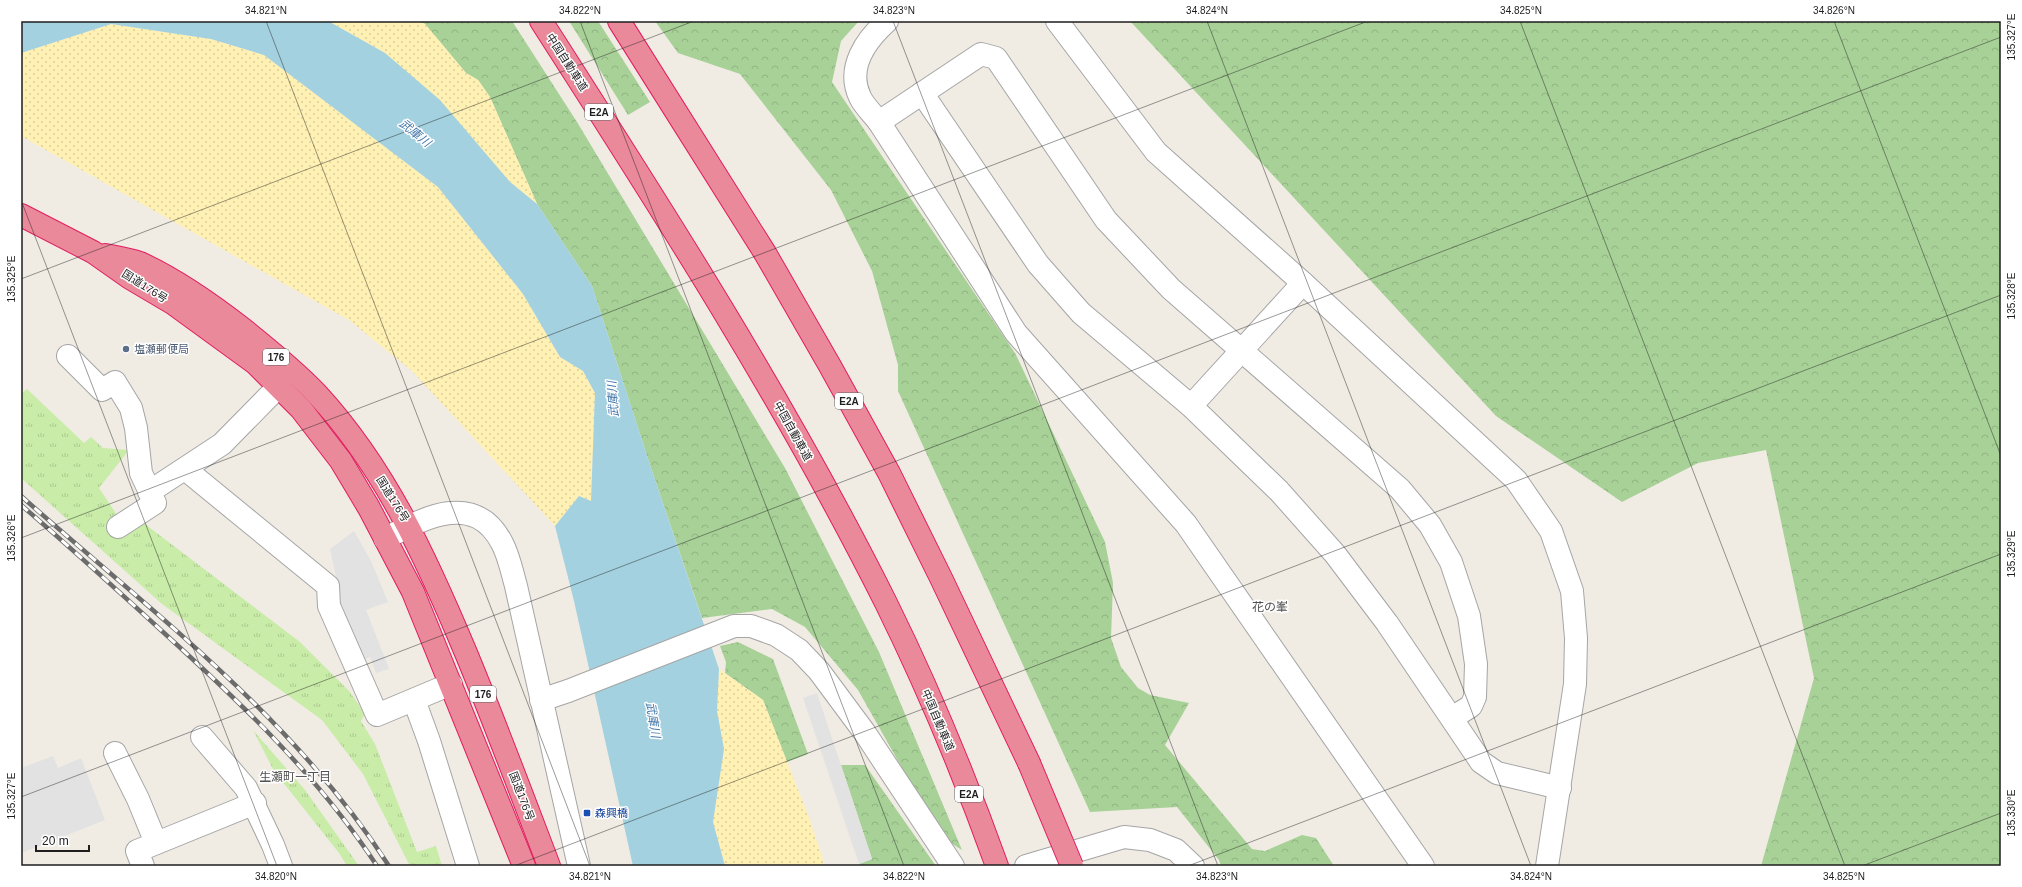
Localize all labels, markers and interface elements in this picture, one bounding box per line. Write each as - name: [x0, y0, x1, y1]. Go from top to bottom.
- text: 34.821°N: [245, 5, 287, 16]
- text: 34.822°N: [559, 5, 601, 16]
- text: 34.823°N: [873, 5, 915, 16]
- text: 34.824°N: [1186, 5, 1228, 16]
- text: 34.825°N: [1500, 5, 1542, 16]
- text: 34.826°N: [1813, 5, 1855, 16]
- text: 135.327°E: [2006, 13, 2017, 60]
- street label: 中国自動車道: [544, 31, 590, 93]
- road number: E2A: [585, 104, 613, 120]
- water label: 武庫川: [397, 116, 435, 151]
- text: 135.325°E: [6, 255, 17, 302]
- street label: 国道176号: [120, 267, 170, 305]
- text: 135.328°E: [2006, 272, 2017, 319]
- place label: 塩瀬郵便局: [134, 343, 189, 355]
- marker: 塩瀬郵便局: [121, 344, 131, 354]
- road number: 176: [263, 349, 289, 365]
- water label: 武庫川: [605, 379, 621, 417]
- road number: E2A: [835, 393, 863, 409]
- street label: 中国自動車道: [772, 399, 814, 463]
- street label: 国道176号: [374, 474, 412, 524]
- text: 135.326°E: [6, 514, 17, 561]
- text: 135.329°E: [2006, 530, 2017, 577]
- district label: 花の峯: [1252, 600, 1288, 614]
- road number: 176: [470, 686, 496, 702]
- street label: 中国自動車道: [920, 687, 956, 753]
- water label: 武庫川: [643, 701, 663, 741]
- district label: 生瀬町一丁目: [259, 770, 331, 784]
- street label: 国道176号: [507, 770, 537, 822]
- text: 135.327°E: [6, 772, 17, 819]
- road number: E2A: [955, 786, 983, 802]
- text: 135.330°E: [2006, 789, 2017, 836]
- place label: 森興橋: [595, 807, 628, 819]
- marker: 森興橋: [582, 808, 592, 818]
- scale bar: [36, 827, 89, 853]
- text: 20 m: [42, 834, 69, 848]
- text: 34.820°N: [255, 871, 297, 882]
- text: 34.821°N: [569, 871, 611, 882]
- text: 34.822°N: [883, 871, 925, 882]
- text: 34.823°N: [1196, 871, 1238, 882]
- text: 34.824°N: [1510, 871, 1552, 882]
- text: 34.825°N: [1823, 871, 1865, 882]

